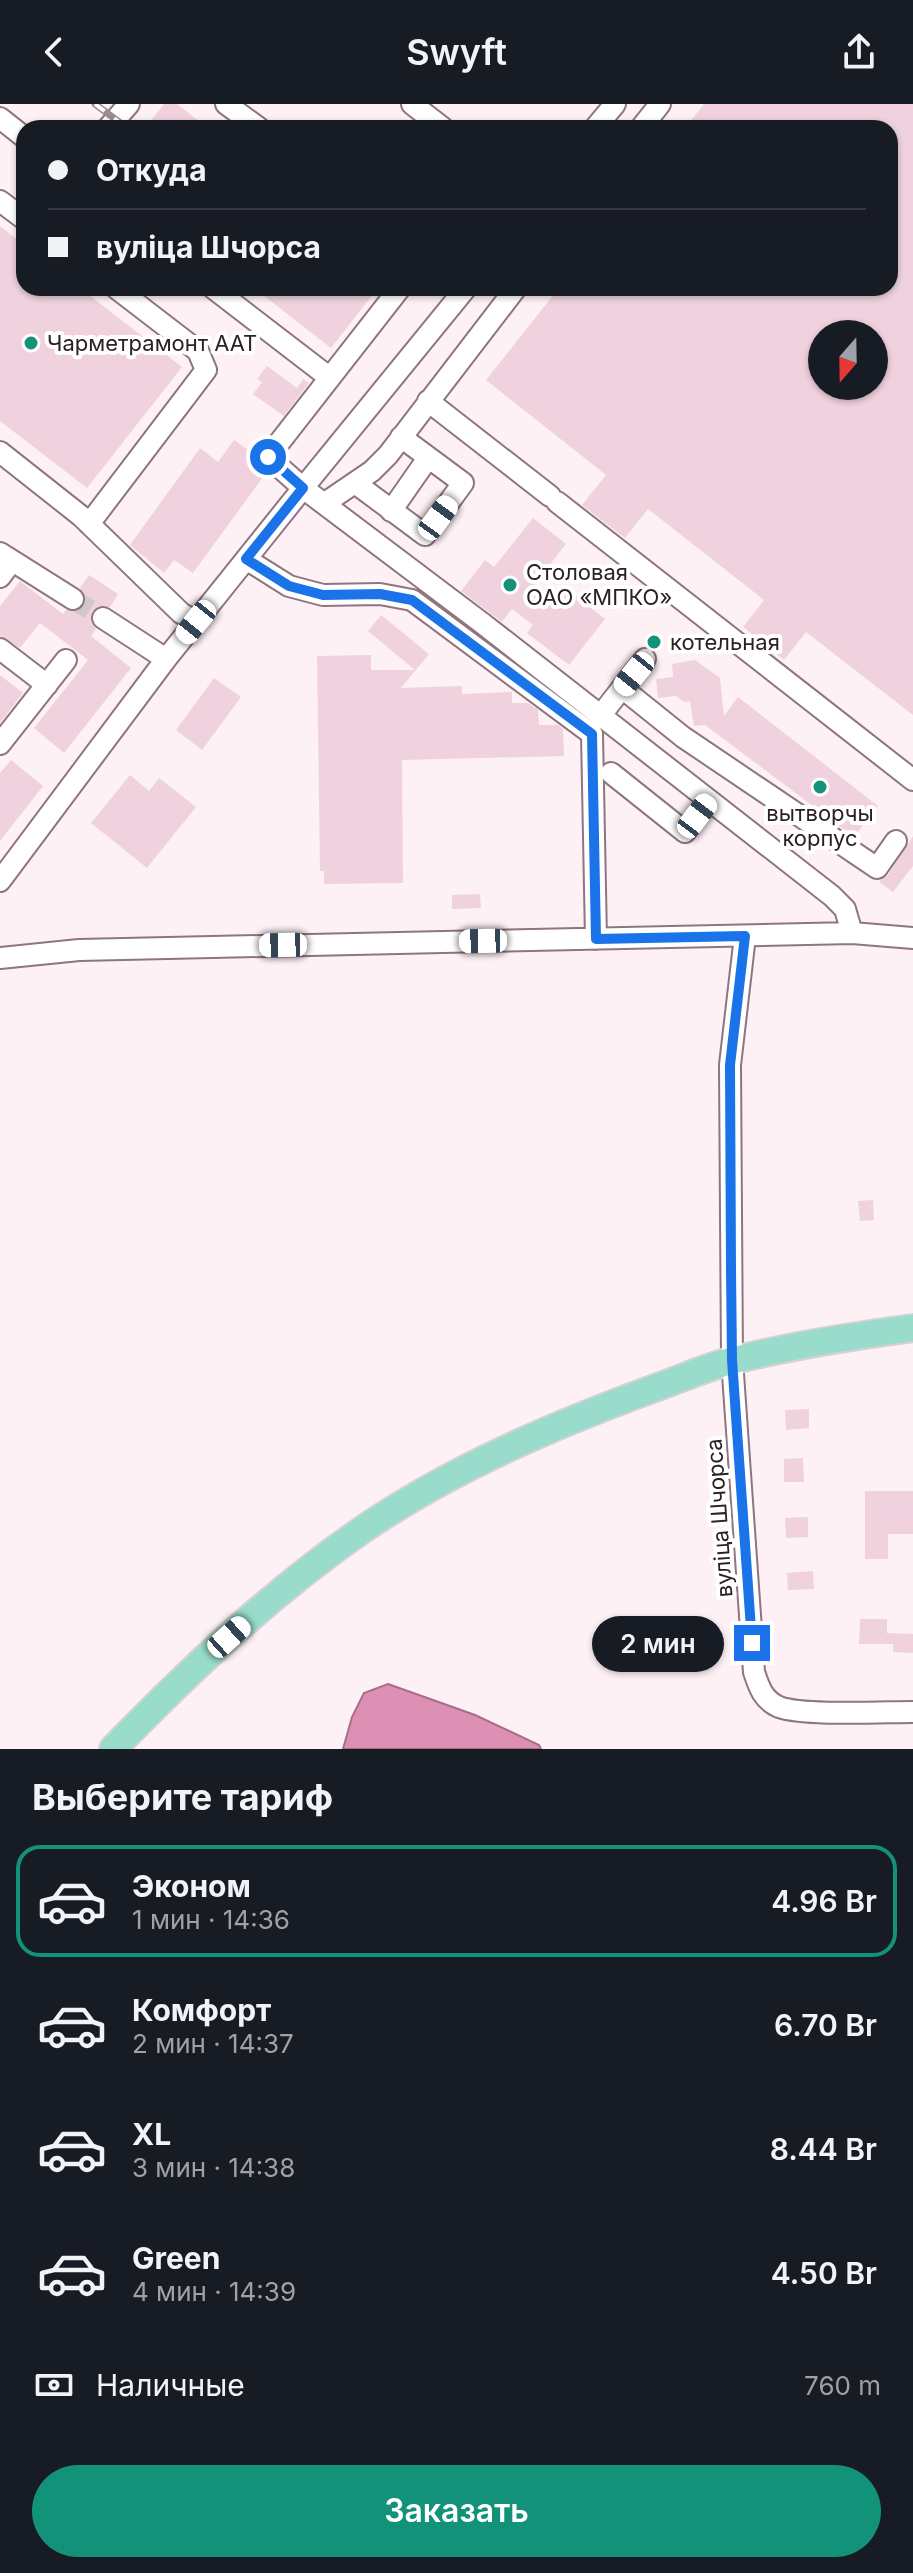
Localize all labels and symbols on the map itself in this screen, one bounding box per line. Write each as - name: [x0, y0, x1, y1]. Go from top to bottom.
- north arrow: [808, 320, 888, 400]
- place label: Чарметрамонт ААТ: [47, 330, 257, 356]
- marker: Чарметрамонт ААТ: [22, 334, 40, 352]
- route start: [250, 439, 286, 475]
- car: [414, 492, 462, 544]
- place label: Столовая ОАО «МПКО»: [526, 559, 672, 610]
- marker: Столовая ОАО «МПКО»: [501, 576, 519, 594]
- car: [172, 596, 220, 648]
- place label: котельная: [670, 629, 780, 655]
- marker: котельная: [645, 633, 663, 651]
- car: [610, 648, 658, 700]
- marker: вытворчы корпус: [811, 778, 829, 796]
- car: [673, 790, 721, 842]
- place label: вытворчы корпус: [766, 800, 874, 851]
- car: [459, 929, 507, 953]
- car: [259, 933, 307, 957]
- street label: вуліца Шчорса: [700, 1438, 738, 1598]
- car: [203, 1612, 255, 1662]
- callout: 2 мин: [592, 1615, 724, 1671]
- route end: [734, 1625, 770, 1661]

